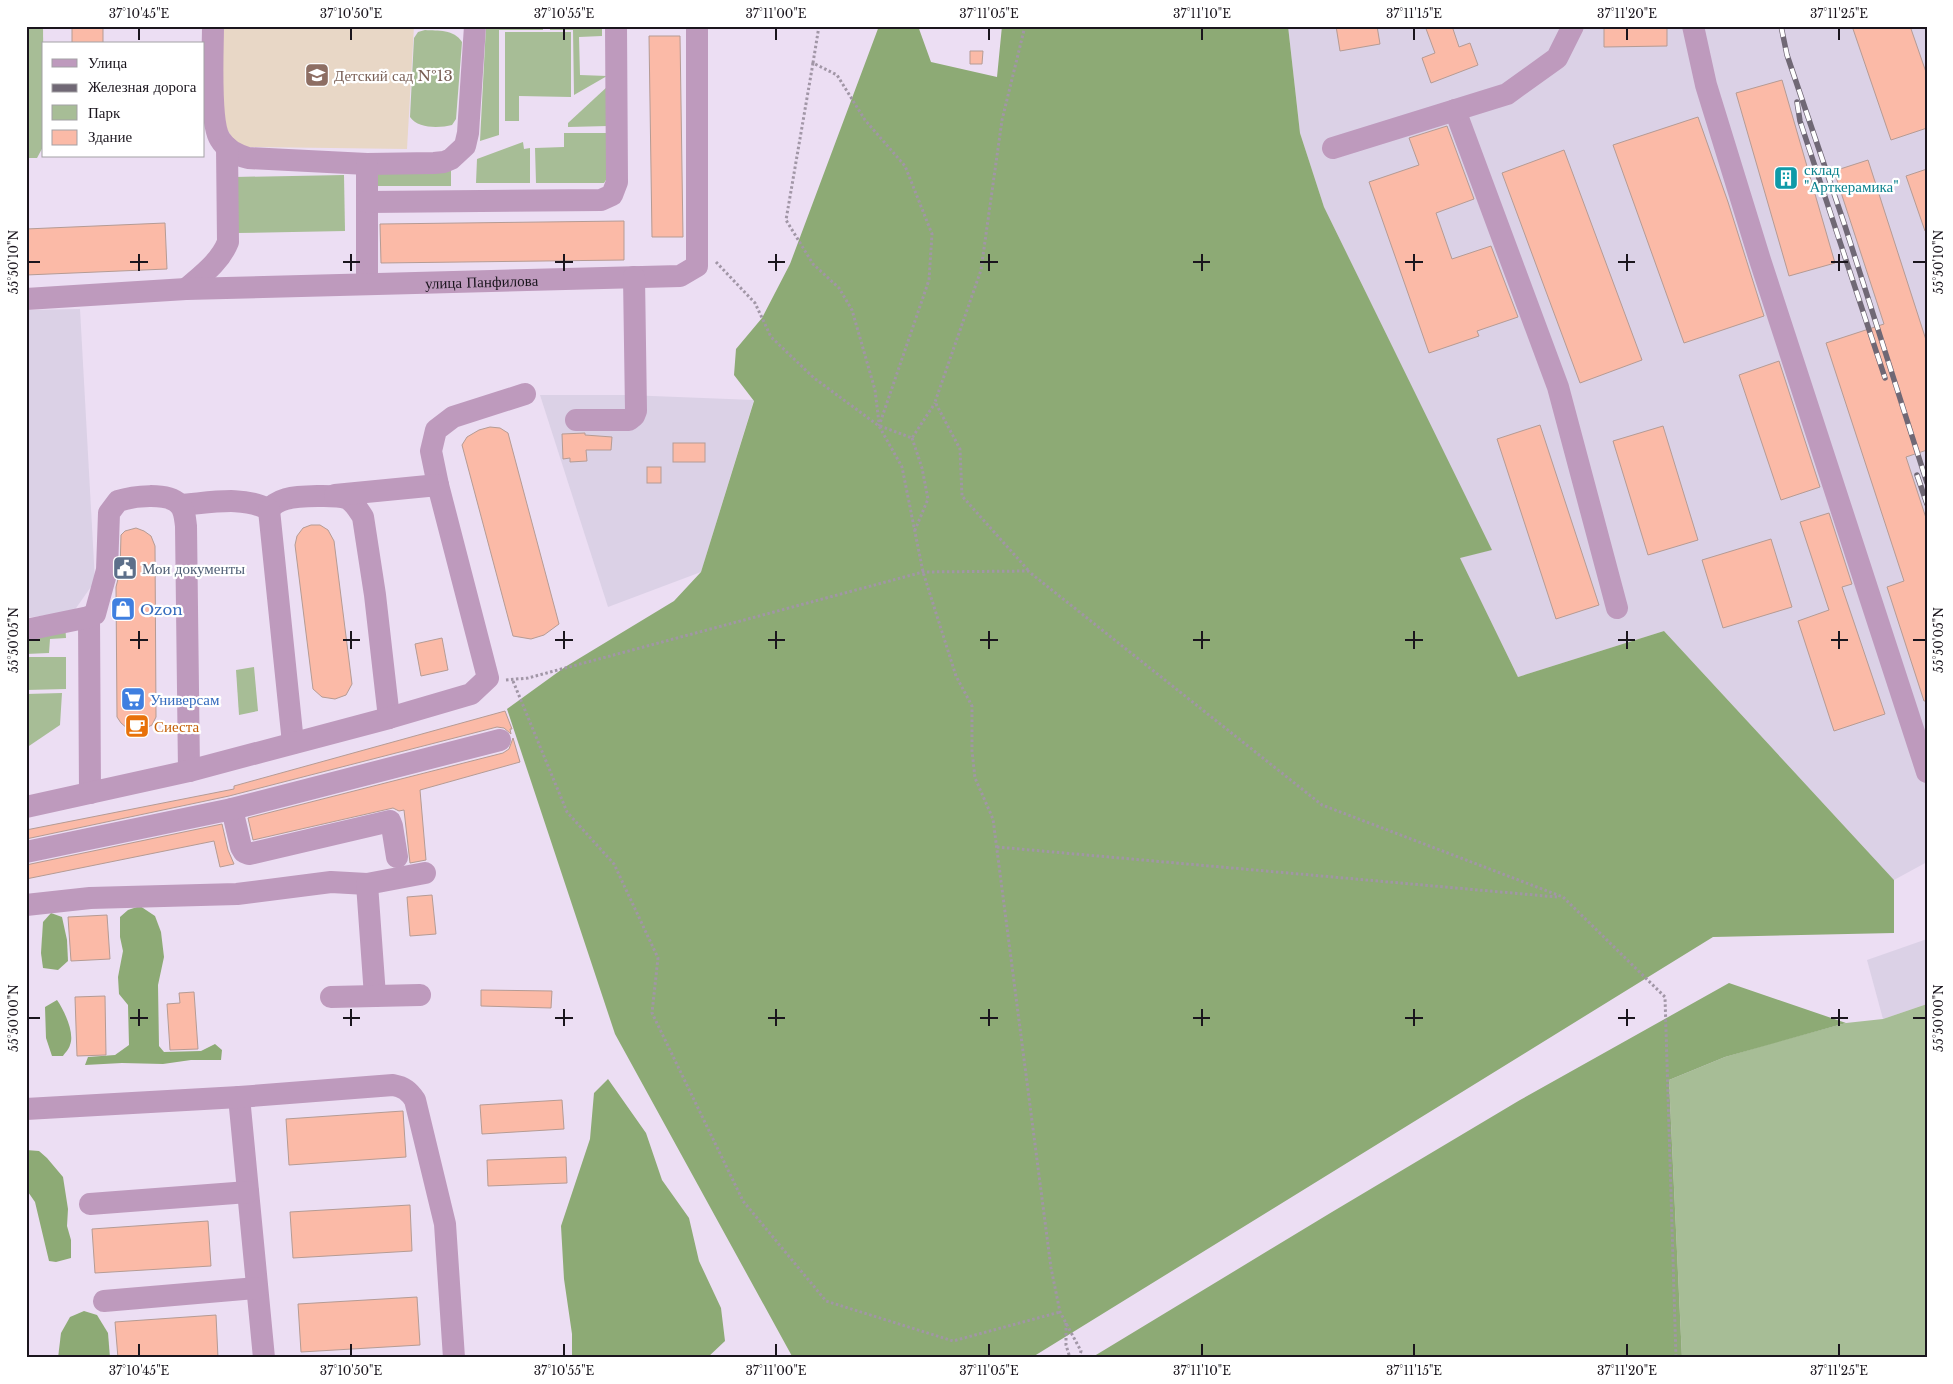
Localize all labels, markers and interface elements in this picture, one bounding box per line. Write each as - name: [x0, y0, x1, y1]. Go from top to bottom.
- text: 37°10'45"E: [109, 6, 170, 21]
- text: 37°10'50"E: [320, 6, 382, 21]
- text: 37°10'55"E: [534, 6, 595, 21]
- text: 37°11'00"E: [745, 6, 807, 21]
- text: 37°11'05"E: [959, 6, 1019, 21]
- text: 37°11'10"E: [1173, 6, 1231, 21]
- text: 37°11'15"E: [1386, 6, 1442, 21]
- text: 37°11'20"E: [1597, 6, 1657, 21]
- text: 37°11'25"E: [1810, 6, 1868, 21]
- legend: [42, 42, 205, 158]
- text: Улица: [88, 53, 127, 72]
- school or university icon: Детский сад №13: [304, 62, 330, 88]
- place label: Детский сад №13: [334, 66, 453, 85]
- text: Железная дорога: [88, 77, 197, 96]
- text: Парк: [88, 103, 121, 122]
- text: Здание: [88, 127, 132, 146]
- place label: склад "Арткерамика": [1804, 160, 1899, 196]
- building icon: склад "Арткерамика": [1773, 165, 1799, 191]
- text: 55°50'10"N: [6, 230, 21, 294]
- text: 55°50'10"N: [1931, 230, 1946, 294]
- street label: улица Панфилова: [425, 270, 539, 292]
- public building icon: Мои документы: [112, 555, 138, 581]
- place label: Мои документы: [142, 559, 245, 578]
- shop icon: Ozon: [110, 596, 136, 622]
- place label: Ozon: [140, 600, 183, 619]
- text: 55°50'05"N: [6, 607, 21, 673]
- text: 55°50'05"N: [1931, 607, 1946, 673]
- supermarket icon: Универсам: [120, 686, 146, 712]
- place label: Универсам: [150, 690, 220, 709]
- cafe icon: Сиеста: [124, 713, 150, 739]
- place label: Сиеста: [154, 717, 199, 736]
- text: 55°50'00"N: [6, 984, 21, 1052]
- text: 55°50'00"N: [1931, 984, 1946, 1052]
- text: 37°10'45"E: [109, 1363, 170, 1378]
- text: 37°10'50"E: [320, 1363, 382, 1378]
- text: 37°10'55"E: [534, 1363, 595, 1378]
- text: 37°11'00"E: [745, 1363, 807, 1378]
- text: 37°11'05"E: [959, 1363, 1019, 1378]
- text: 37°11'10"E: [1173, 1363, 1231, 1378]
- text: 37°11'15"E: [1386, 1363, 1442, 1378]
- text: 37°11'20"E: [1597, 1363, 1657, 1378]
- text: 37°11'25"E: [1810, 1363, 1868, 1378]

